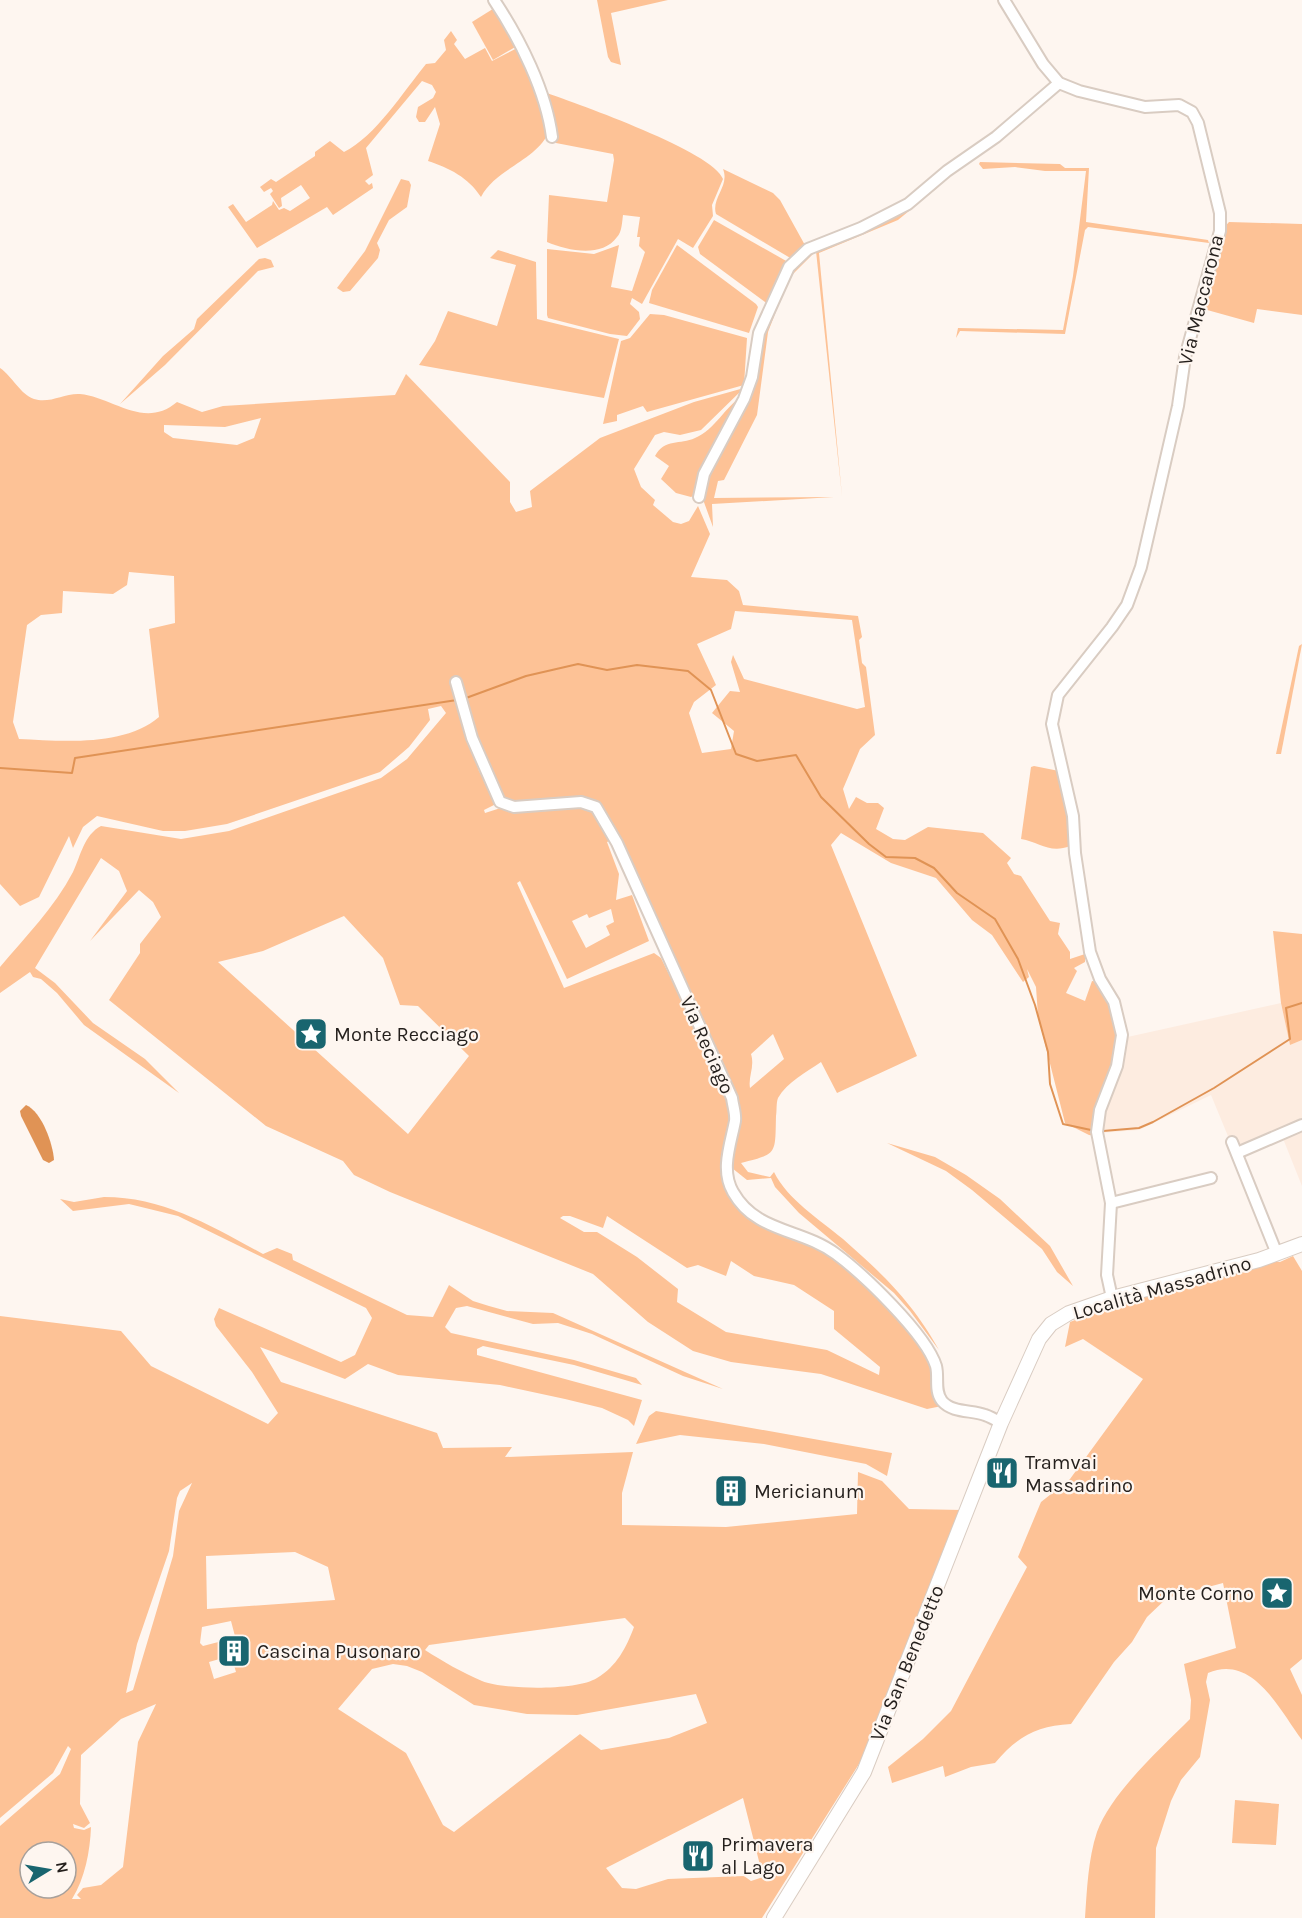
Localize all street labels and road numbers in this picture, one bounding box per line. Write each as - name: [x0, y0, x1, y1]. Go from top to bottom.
- street label: Via Maccarona: [1174, 232, 1228, 368]
- street label: Via Reciago: [675, 992, 739, 1098]
- street label: Località Massadrino: [1070, 1252, 1254, 1324]
- street label: Via San Benedetto: [865, 1582, 949, 1744]

